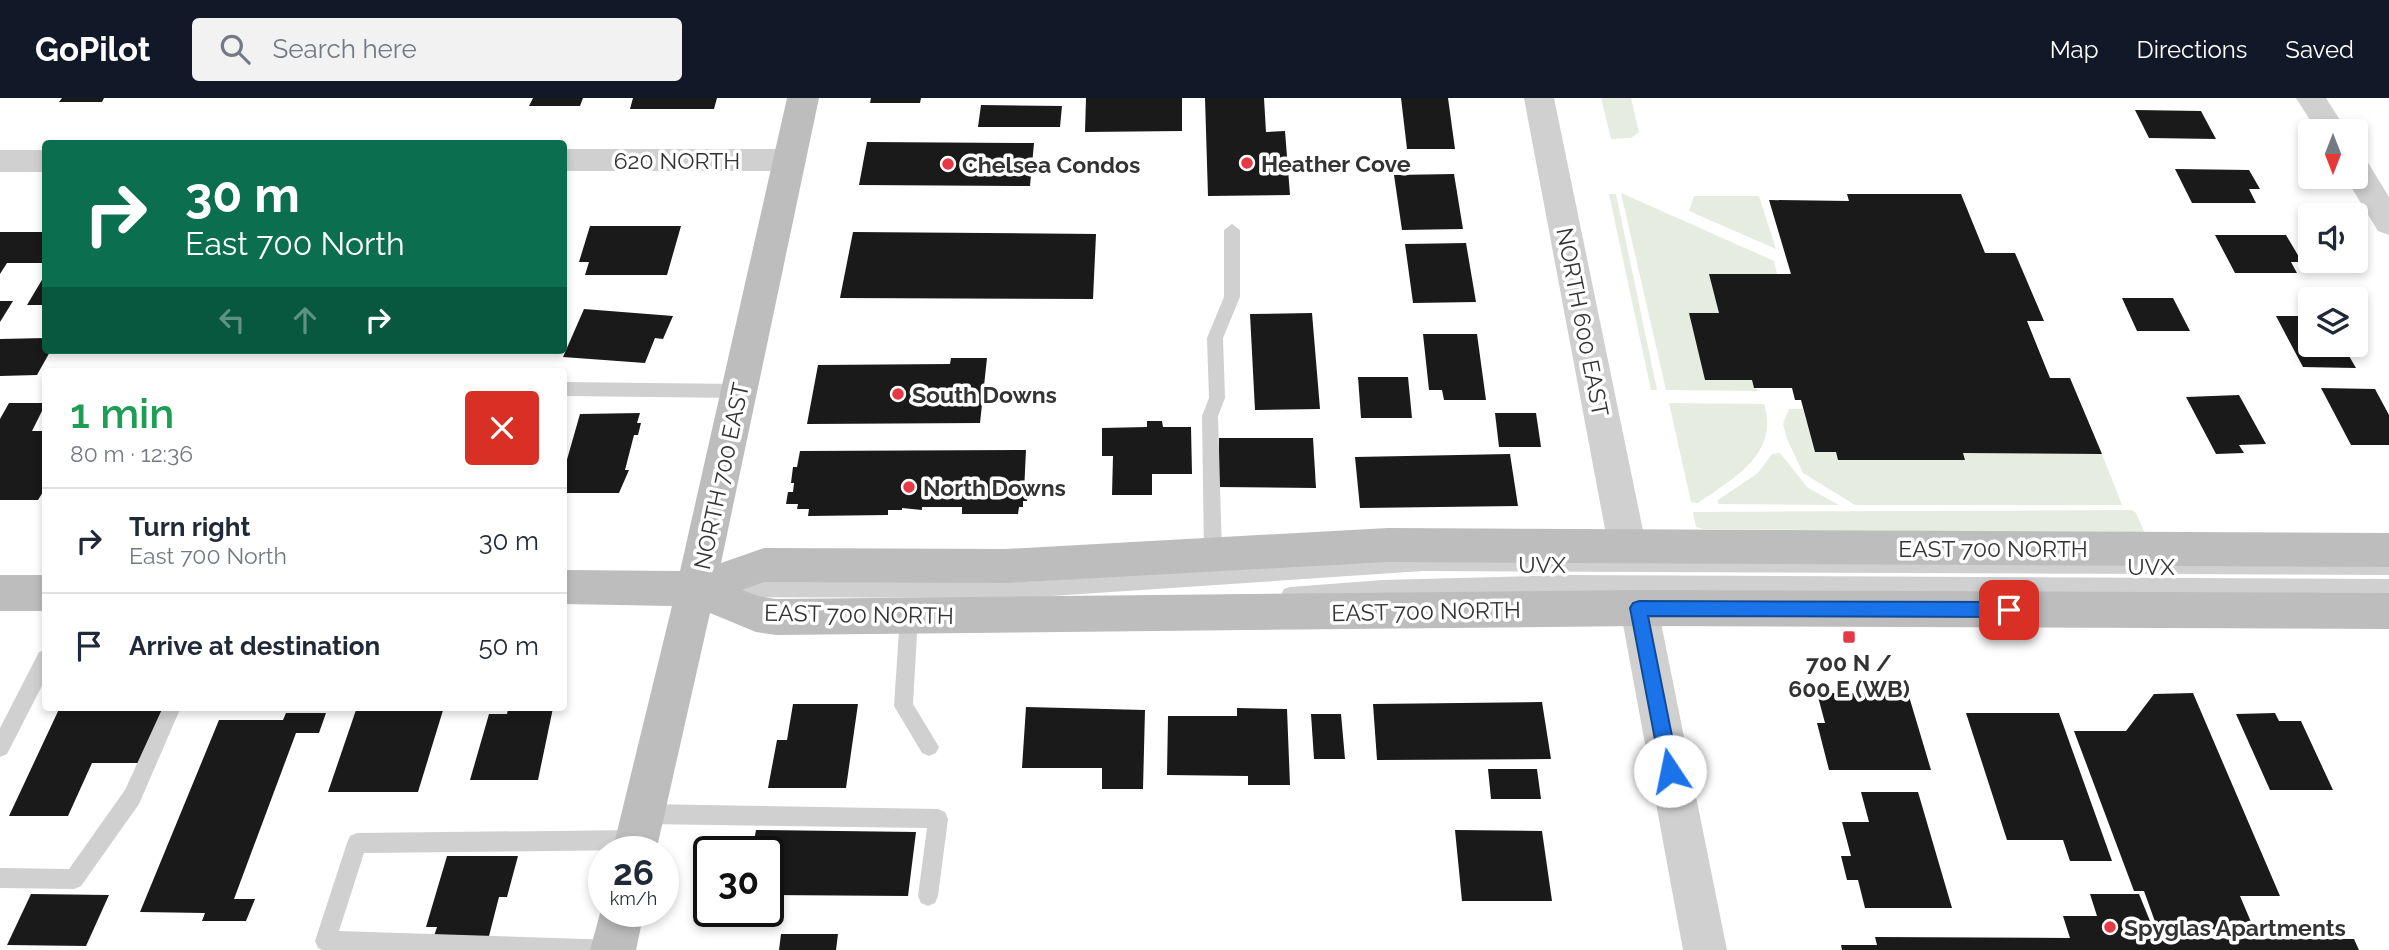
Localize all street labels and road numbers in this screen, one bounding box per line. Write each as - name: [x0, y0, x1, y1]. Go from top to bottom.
- street label: 620 NORTH: [614, 147, 740, 174]
- street label: NORTH 600 EAST: [1551, 225, 1615, 419]
- street label: NORTH 700 EAST: [688, 380, 754, 572]
- street label: EAST 700 NORTH: [1898, 535, 2088, 562]
- street label: UVX: [1518, 551, 1566, 578]
- street label: UVX: [2127, 553, 2175, 580]
- street label: EAST 700 NORTH: [1331, 596, 1521, 626]
- street label: EAST 700 NORTH: [764, 599, 954, 629]

